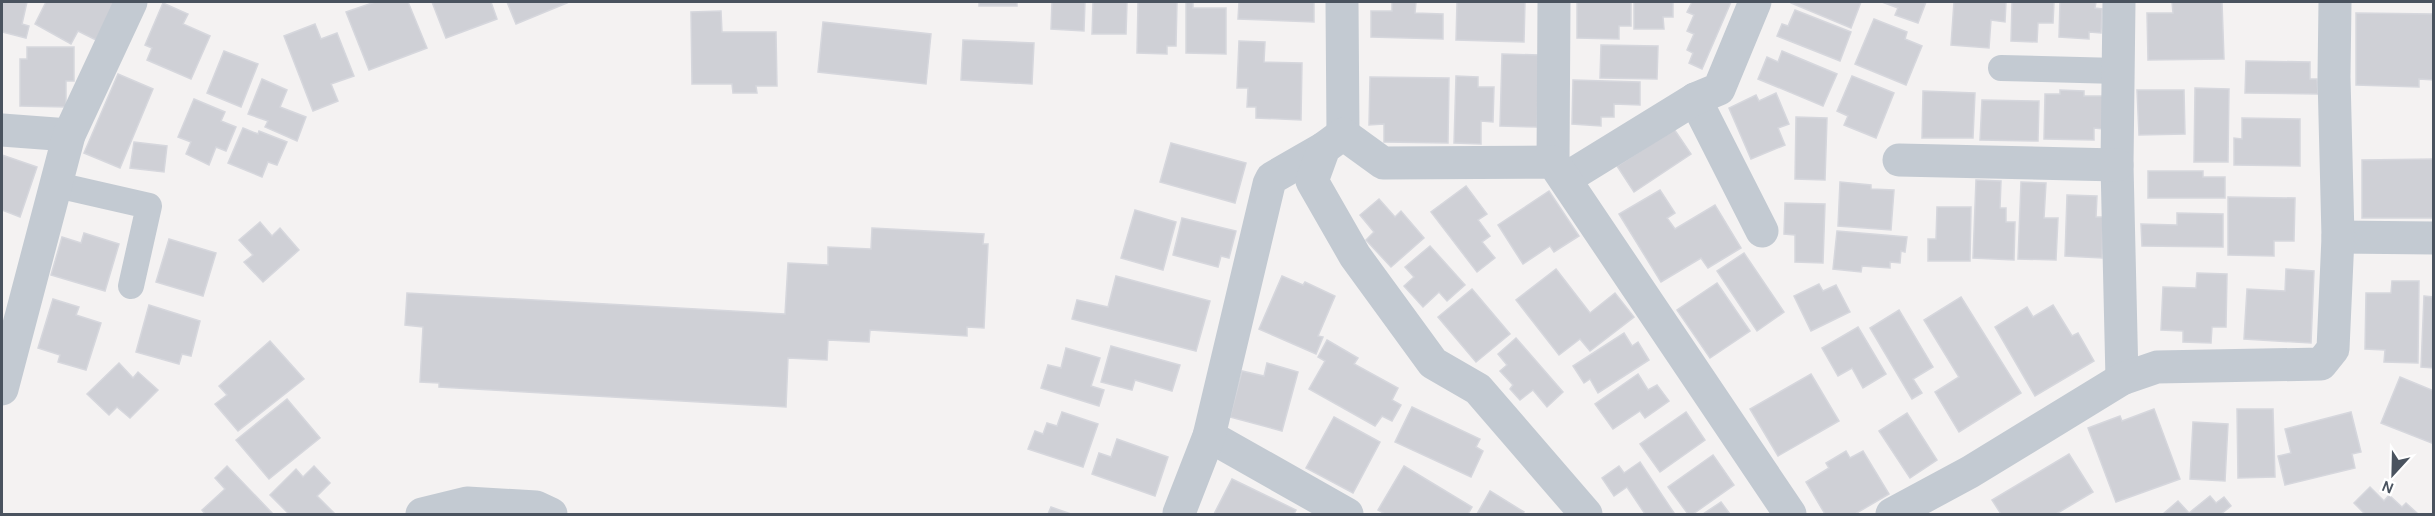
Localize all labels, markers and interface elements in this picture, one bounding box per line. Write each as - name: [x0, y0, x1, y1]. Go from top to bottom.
- north arrow: [2363, 444, 2423, 504]
- text: N: [2379, 476, 2396, 498]

